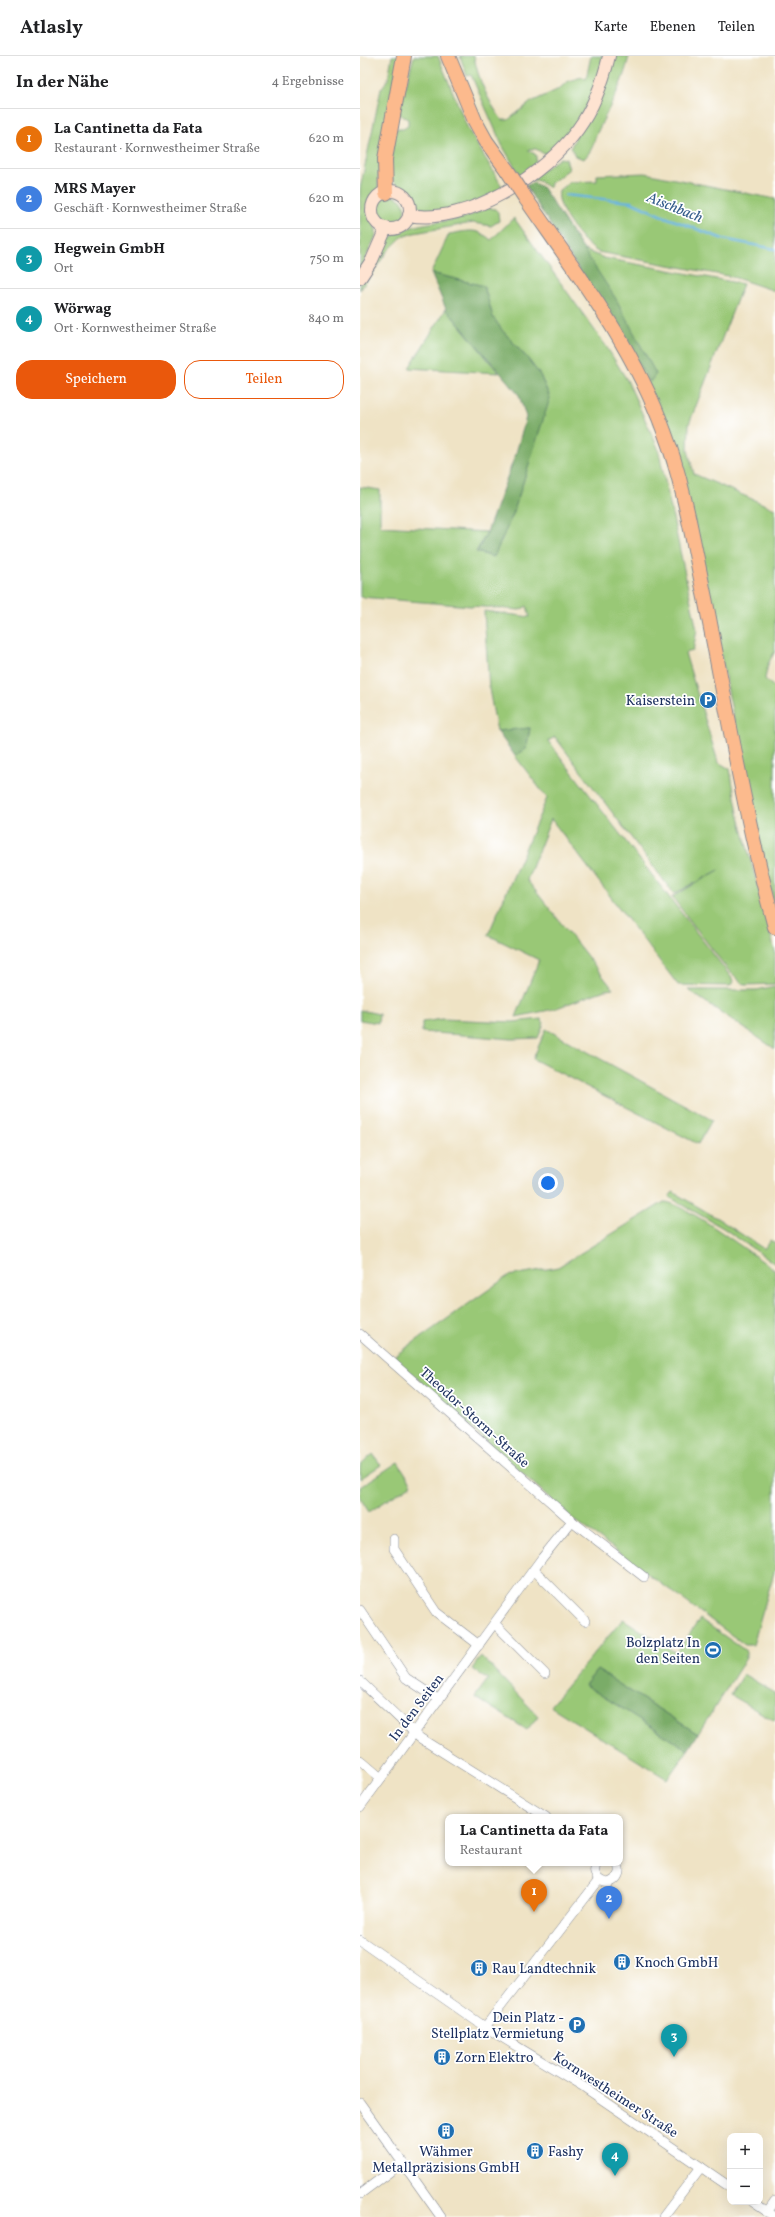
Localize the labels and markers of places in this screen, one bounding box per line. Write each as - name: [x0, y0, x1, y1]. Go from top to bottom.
- parking icon: Kaiserstein: [698, 690, 718, 710]
- place label: Kaiserstein: [626, 692, 695, 711]
- place label: Bolzplatz In den Seiten: [626, 1634, 700, 1669]
- sports icon: Bolzplatz In den Seiten: [703, 1640, 723, 1660]
- pin: 1: [521, 1879, 547, 1912]
- pin: 2: [596, 1886, 622, 1919]
- building icon: Knoch GmbH: [612, 1952, 632, 1972]
- place label: Knoch GmbH: [635, 1954, 718, 1973]
- building icon: Rau Landtechnik: [469, 1958, 489, 1978]
- place label: Rau Landtechnik: [492, 1960, 597, 1979]
- place label: Dein Platz - Stellplatz Vermietung: [431, 2009, 564, 2044]
- parking icon: Dein Platz - Stellplatz Vermietung: [567, 2015, 587, 2035]
- pin: 3: [661, 2024, 687, 2057]
- building icon: Zorn Elektro: [432, 2047, 452, 2067]
- place label: Zorn Elektro: [455, 2049, 533, 2068]
- building icon: Wähmer Metallpräzisions GmbH: [436, 2121, 456, 2141]
- building icon: Fashy: [525, 2141, 545, 2161]
- place label: Wähmer Metallpräzisions GmbH: [372, 2143, 520, 2178]
- place label: Fashy: [548, 2143, 584, 2162]
- pin: 4: [602, 2143, 628, 2176]

